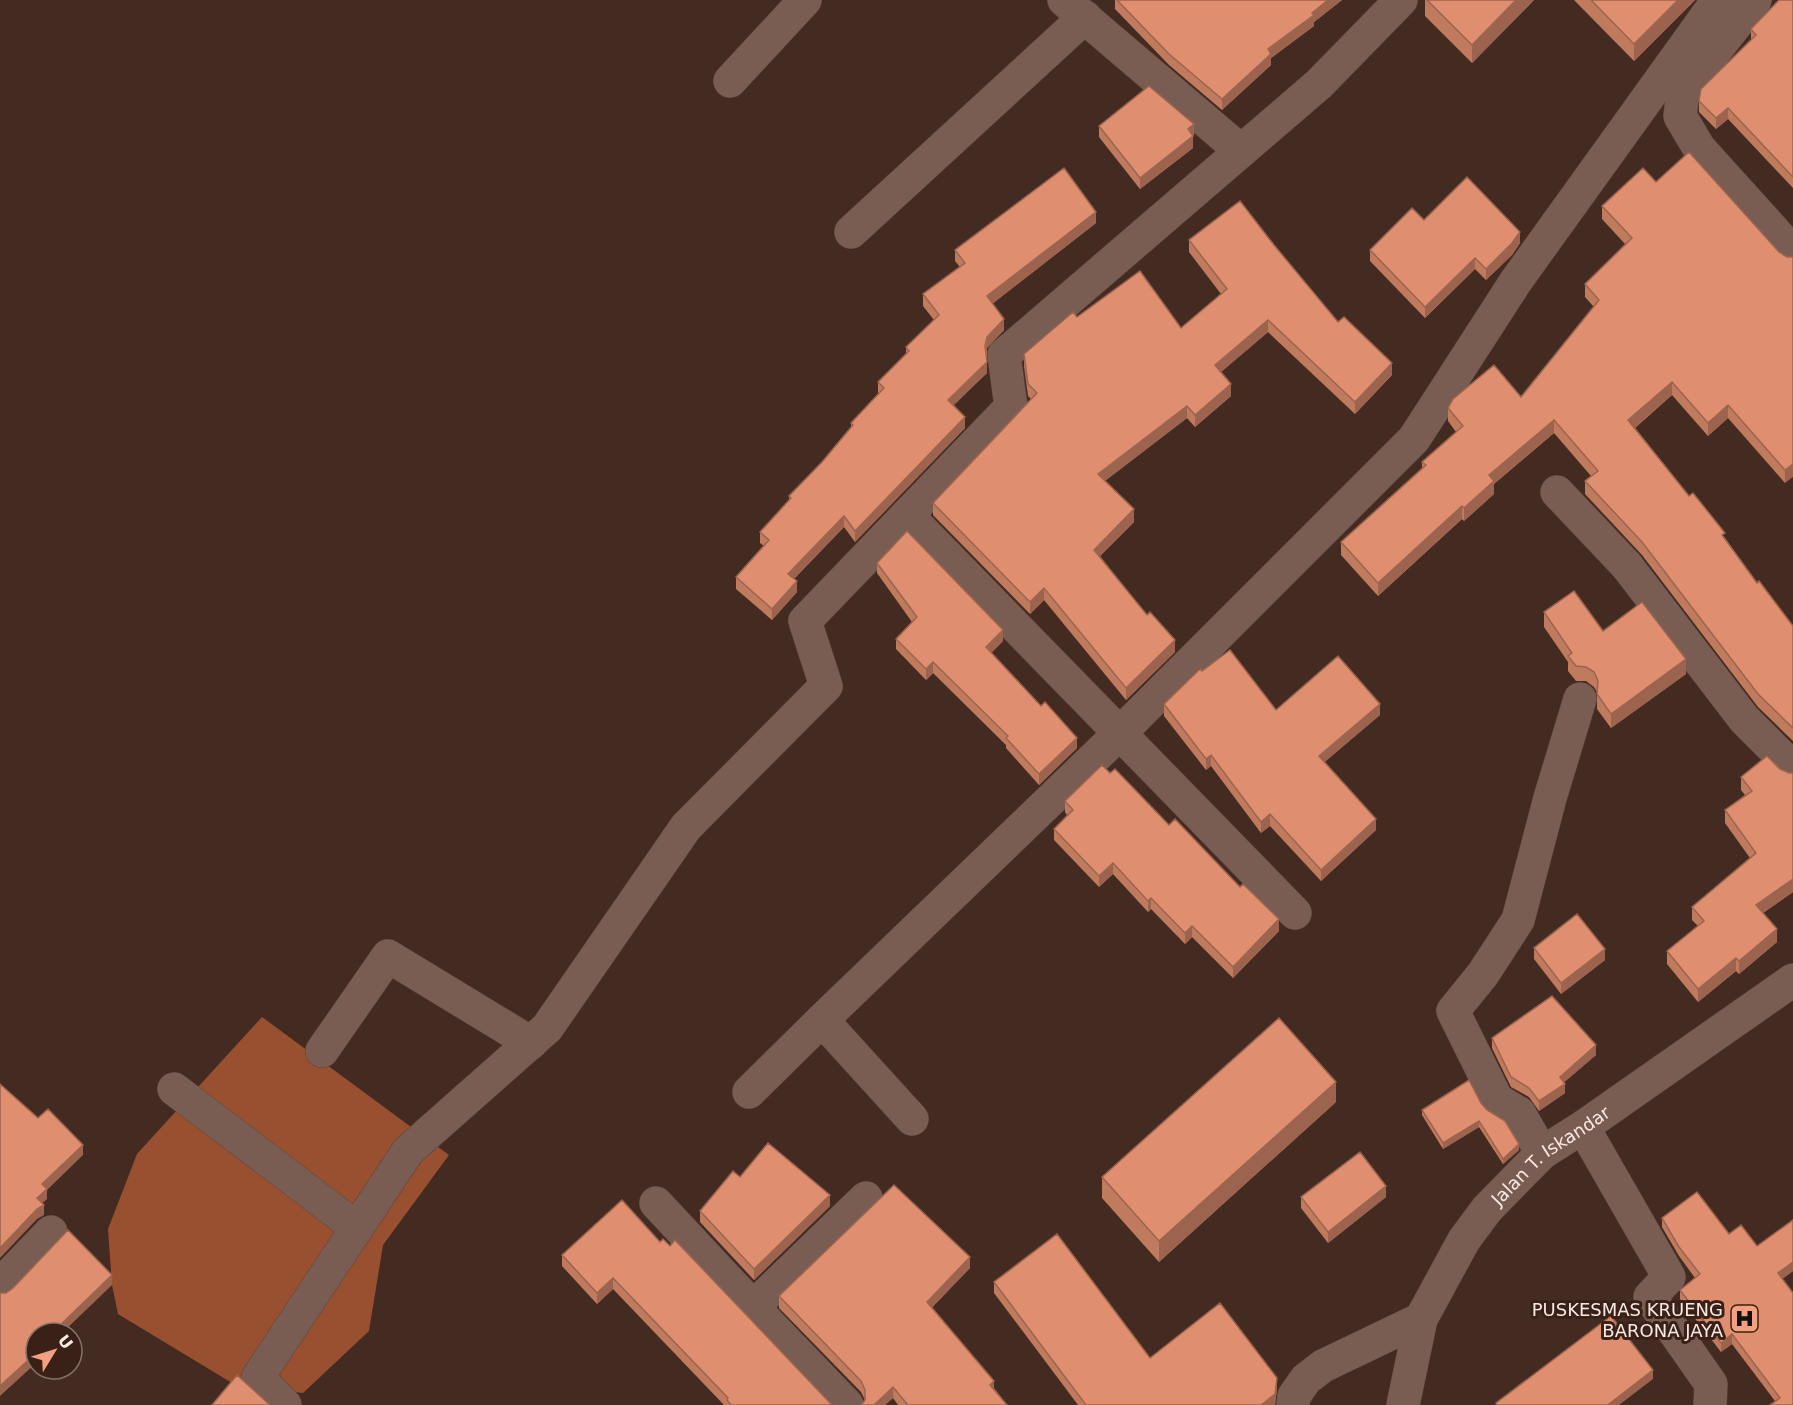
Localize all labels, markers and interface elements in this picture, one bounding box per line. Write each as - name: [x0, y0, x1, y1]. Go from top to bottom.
- street label: Jalan T. Iskandar: [1486, 1101, 1614, 1210]
- place label: PUSKESMAS KRUENG BARONA JAYA: [1532, 1299, 1724, 1341]
- hospital icon: PUSKESMAS KRUENG BARONA JAYA: [1728, 1303, 1760, 1335]
- north arrow: [24, 1321, 84, 1381]
- text: U: [54, 1331, 77, 1353]

